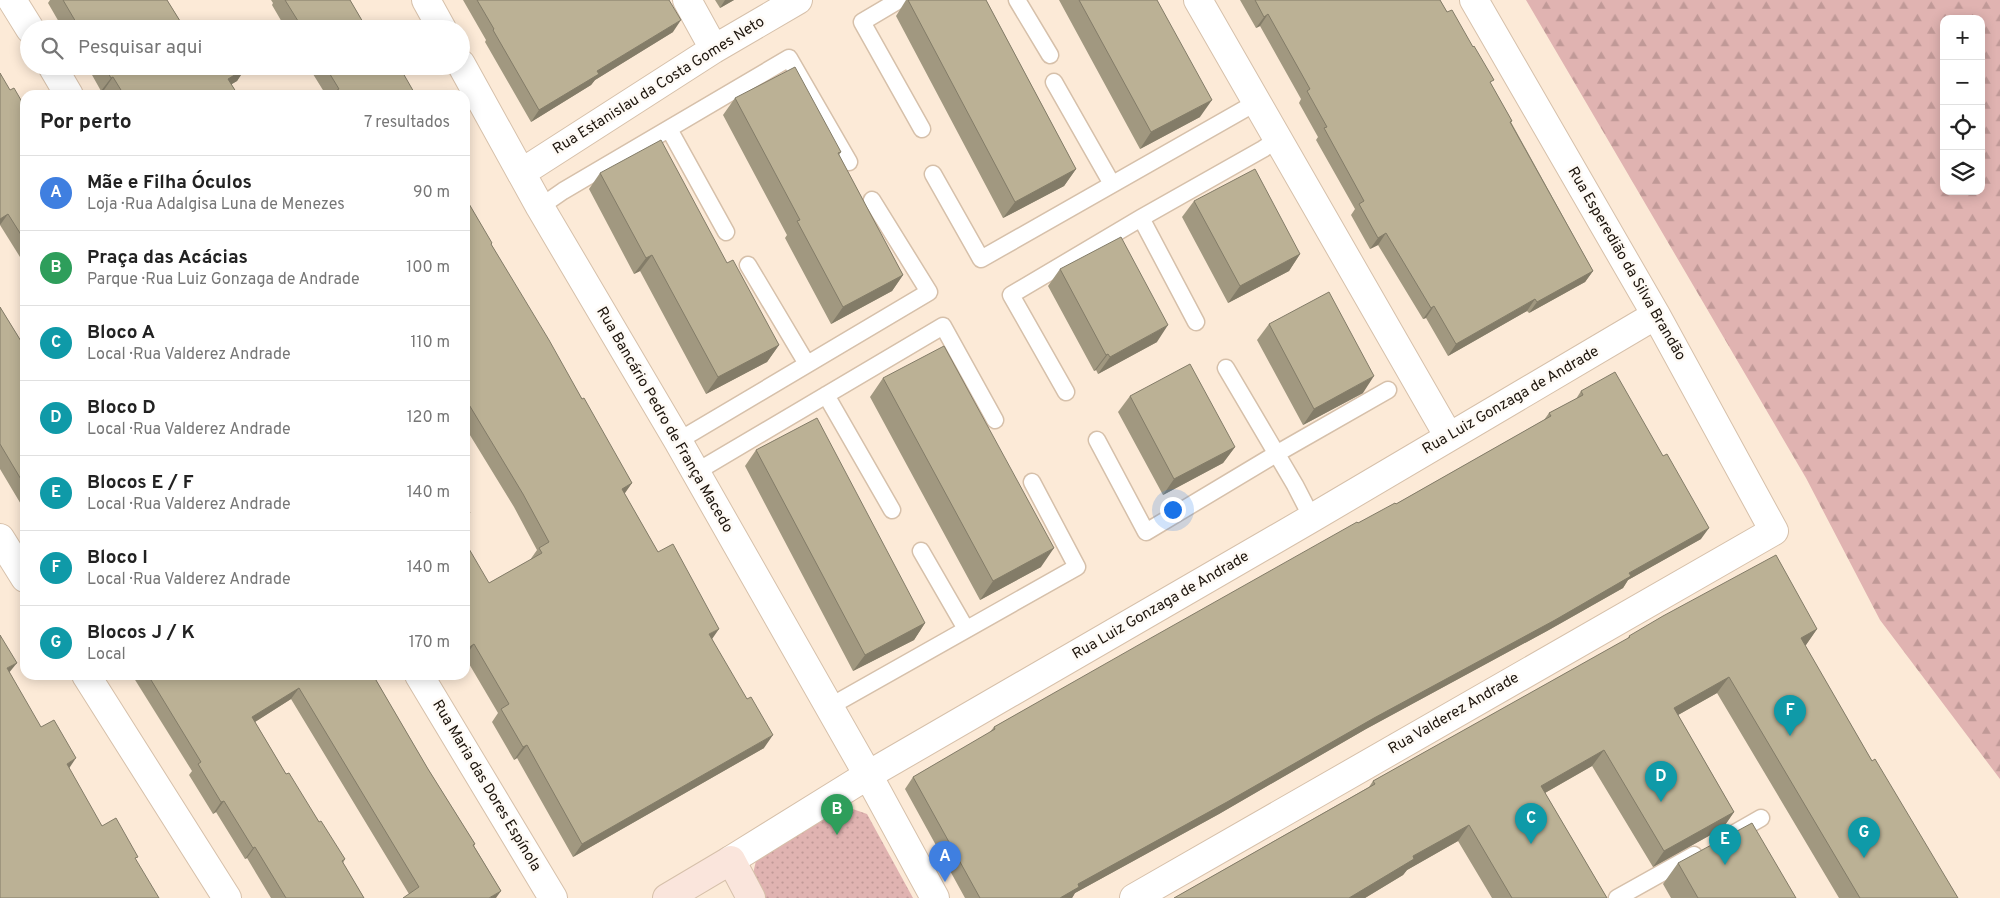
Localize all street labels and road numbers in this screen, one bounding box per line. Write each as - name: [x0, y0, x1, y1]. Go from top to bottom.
- street label: Rua Estanislau da Costa Gomes Neto: [550, 13, 768, 159]
- street label: Rua Esperedião da Silva Brandão: [1563, 164, 1689, 364]
- street label: Rua Bancário Pedro de França Macedo: [591, 304, 737, 536]
- street label: Rua Luiz Gonzaga de Andrade: [1419, 343, 1603, 459]
- street label: Rua Luiz Gonzaga de Andrade: [1069, 548, 1253, 664]
- street label: Rua Valderez Andrade: [1385, 669, 1523, 759]
- street label: Rua Maria das Dores Espínola: [427, 697, 545, 875]

